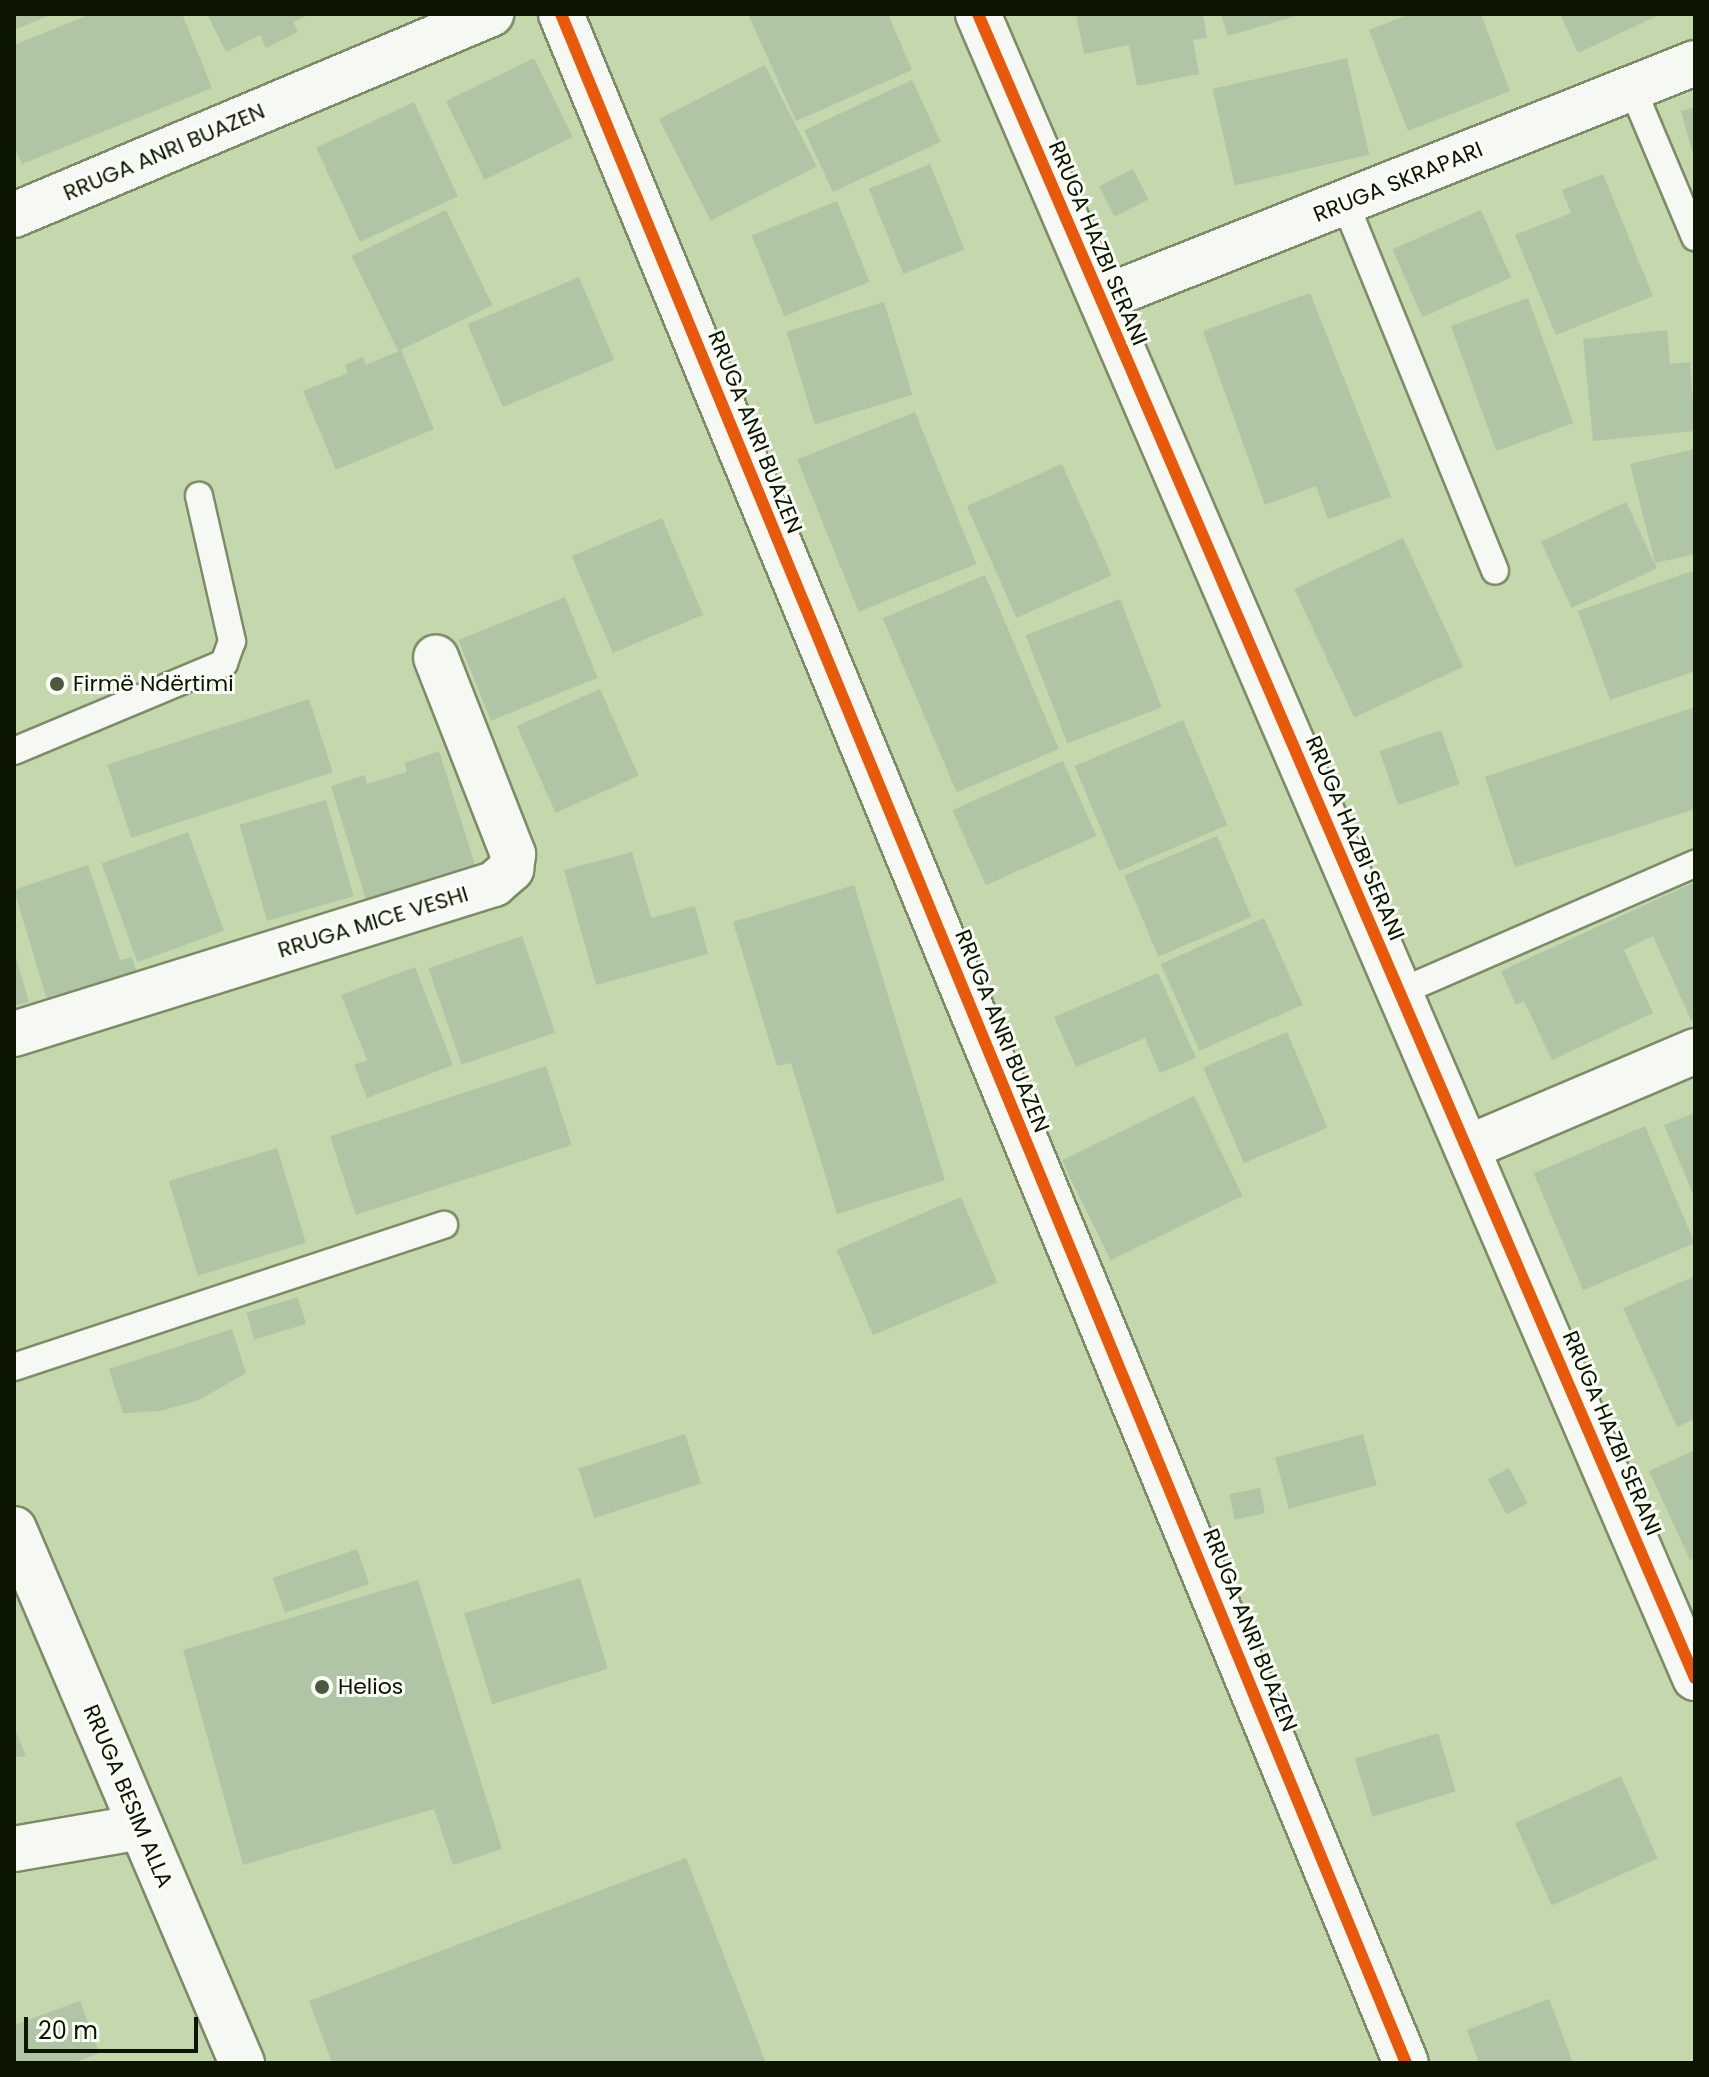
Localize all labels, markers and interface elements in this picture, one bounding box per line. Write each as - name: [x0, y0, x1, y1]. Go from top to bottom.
- street label: RRUGA ANRI BUAZEN: [59, 98, 269, 206]
- street label: RRUGA SKRAPARI: [1310, 136, 1486, 228]
- street label: RRUGA HAZBI SERANI: [1043, 137, 1153, 349]
- street label: RRUGA ANRI BUAZEN: [702, 327, 808, 537]
- place label: Firmë Ndërtimi: [73, 671, 234, 697]
- marker: Firmë Ndërtimi: [48, 675, 66, 693]
- street label: RRUGA HAZBI SERANI: [1300, 732, 1410, 944]
- street label: RRUGA MICE VESHI: [275, 880, 471, 964]
- street label: RRUGA ANRI BUAZEN: [949, 926, 1055, 1136]
- street label: RRUGA HAZBI SERANI: [1557, 1327, 1667, 1539]
- street label: RRUGA ANRI BUAZEN: [1197, 1525, 1303, 1735]
- place label: Helios: [338, 1674, 403, 1700]
- marker: Helios: [313, 1678, 331, 1696]
- street label: RRUGA BESIM ALLA: [78, 1701, 178, 1891]
- scale bar: [28, 2001, 202, 2051]
- text: 20 m: [38, 2014, 98, 2047]

